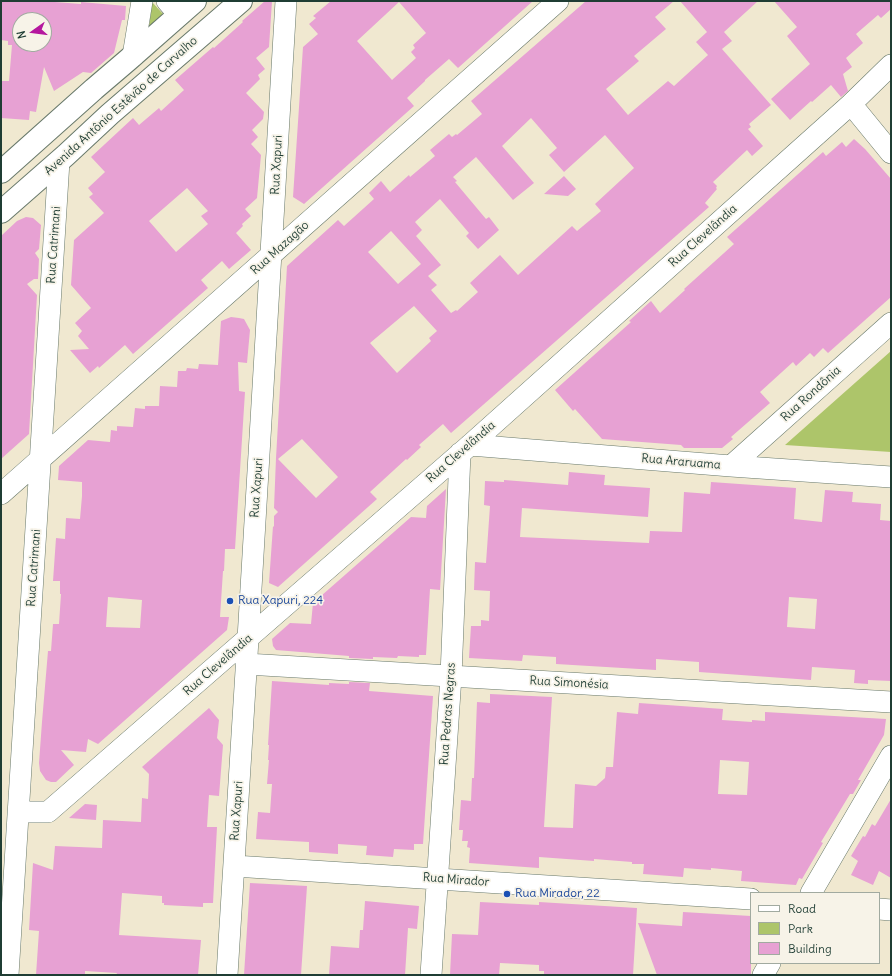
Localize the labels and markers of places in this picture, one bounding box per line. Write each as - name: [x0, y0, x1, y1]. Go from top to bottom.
- place label: Rua Xapuri, 224: [238, 594, 323, 608]
- marker: Rua Xapuri, 224: [225, 596, 235, 606]
- place label: Rua Mirador, 22: [515, 887, 600, 901]
- marker: Rua Mirador, 22: [502, 889, 512, 899]

